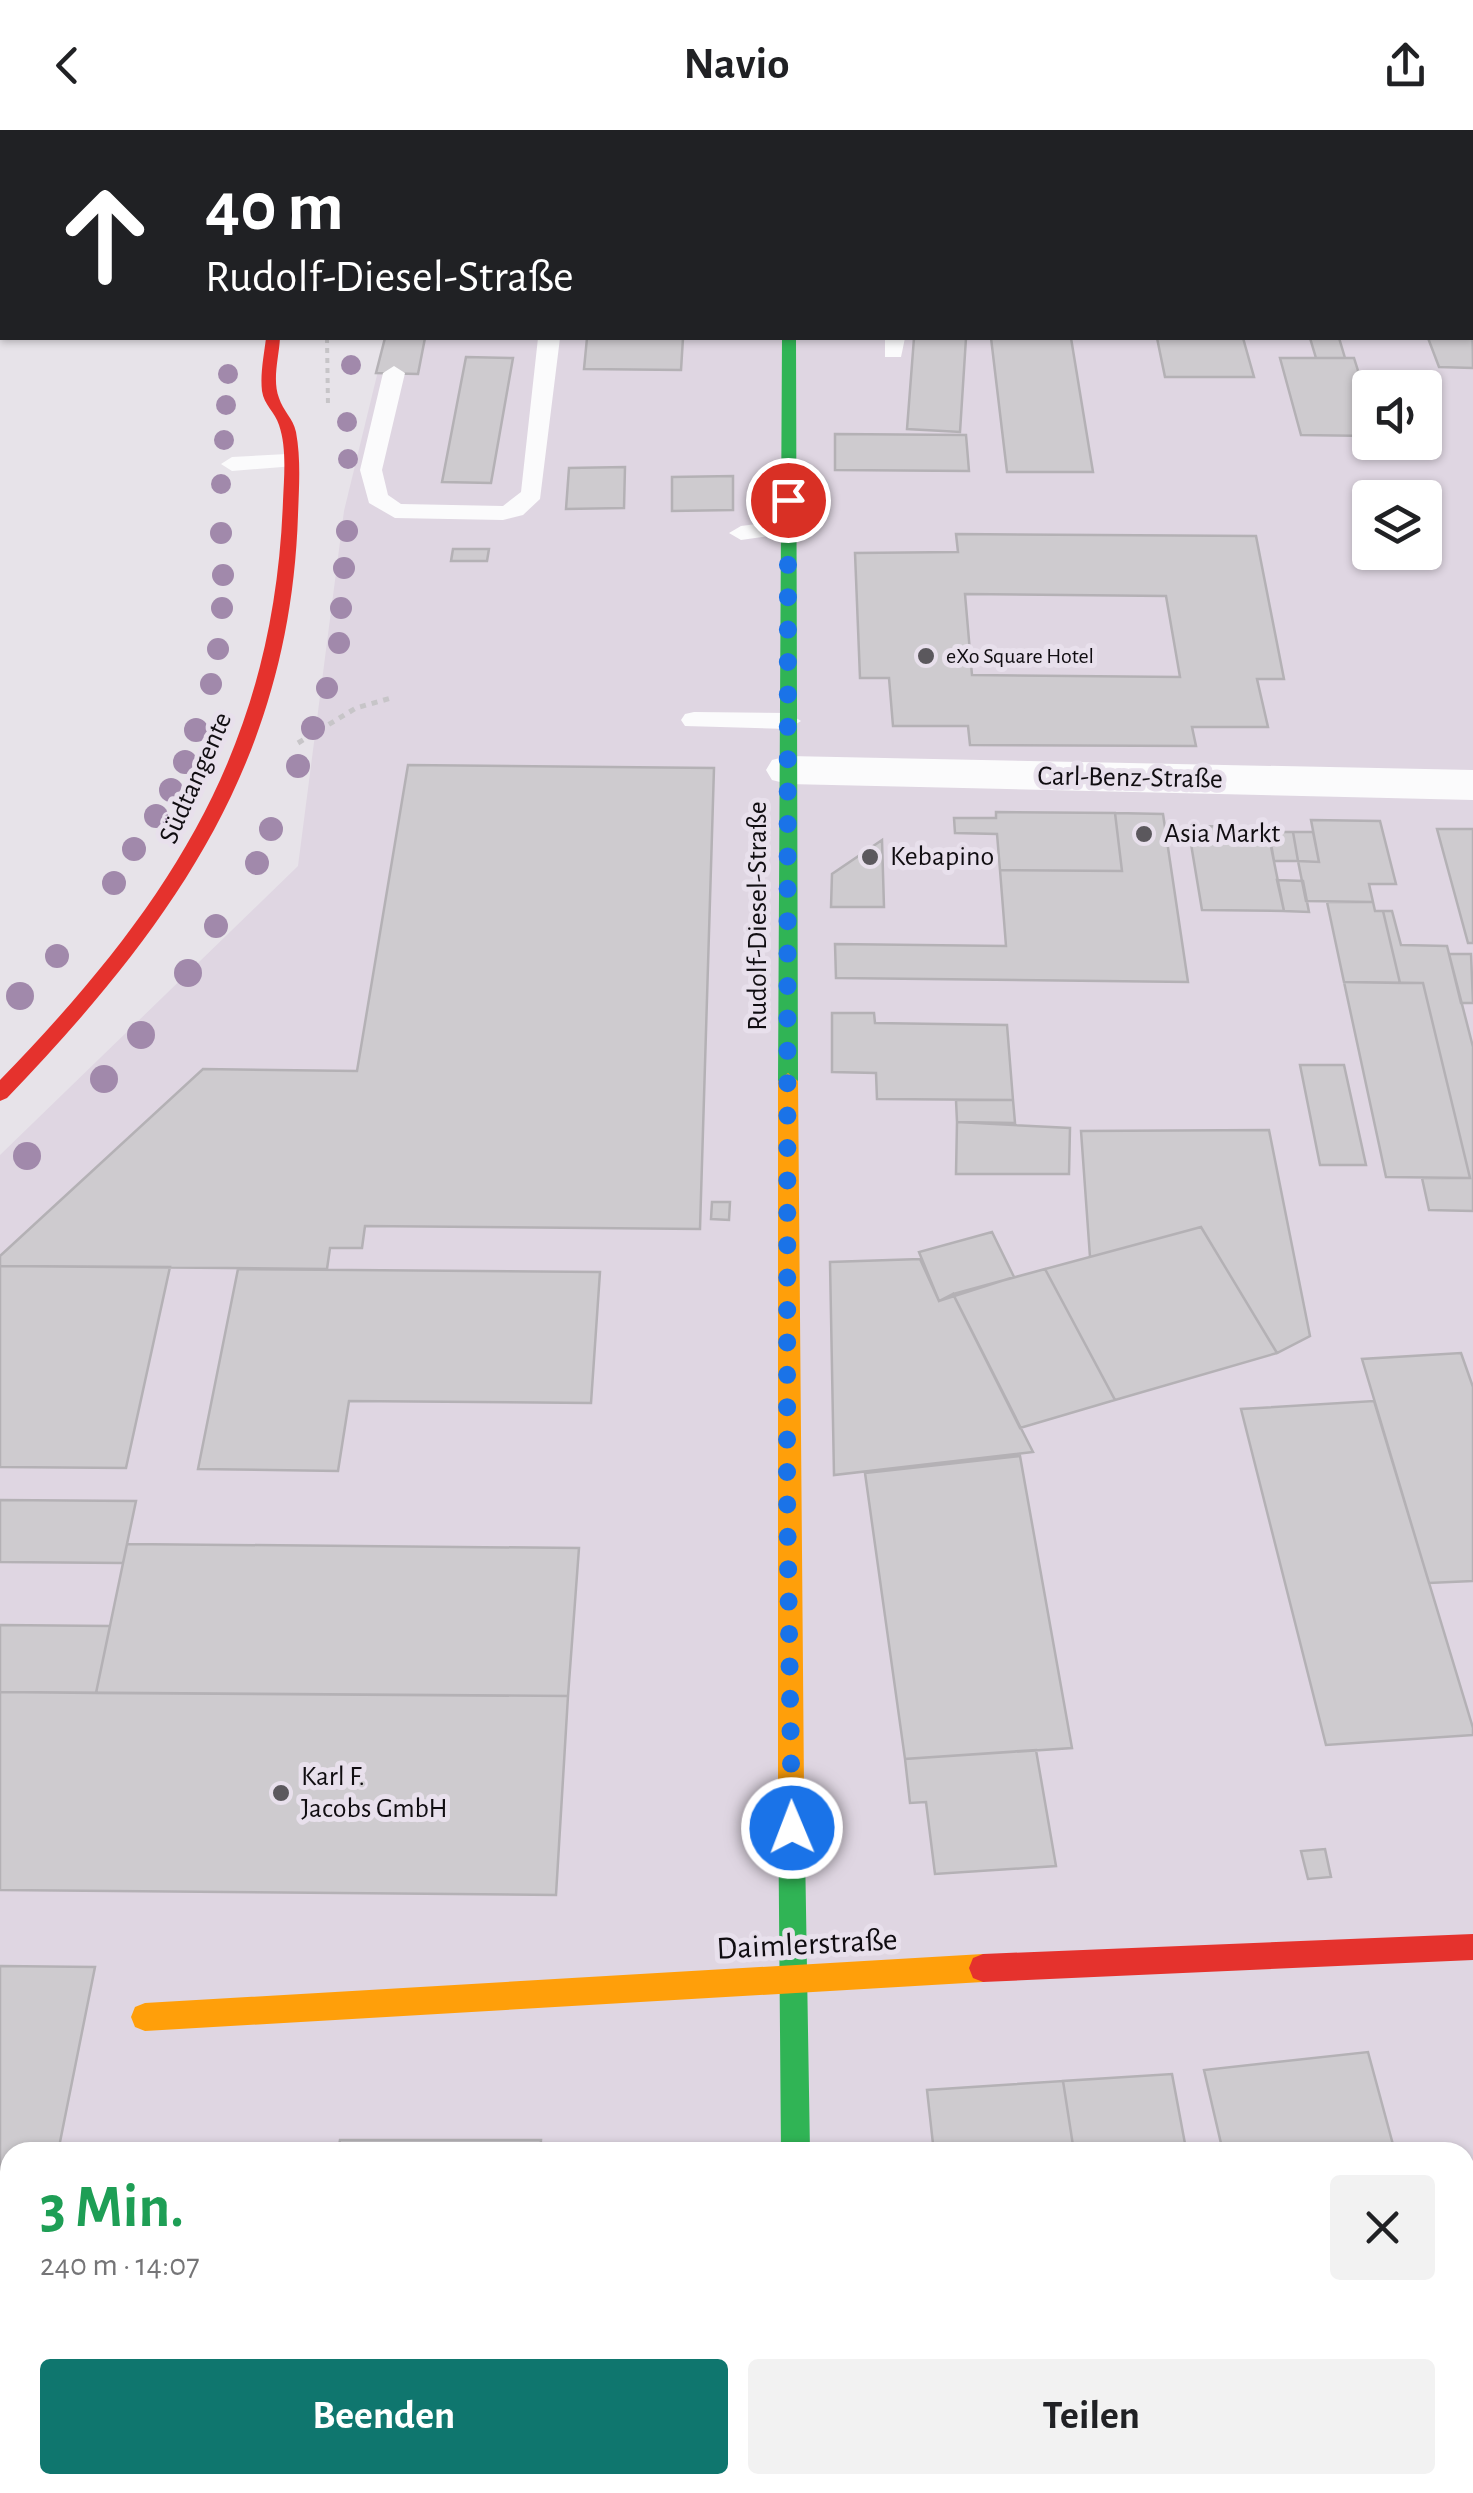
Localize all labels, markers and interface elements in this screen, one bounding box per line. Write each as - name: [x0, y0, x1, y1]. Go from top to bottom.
- icon: back: [40, 38, 95, 93]
- icon: share: [1378, 38, 1433, 93]
- text: Navio: [684, 42, 789, 87]
- icon: ahead: [40, 170, 170, 300]
- text: 40 m: [205, 173, 344, 243]
- text: Rudolf-Diesel-Straße: [205, 255, 574, 300]
- map controls: [1352, 370, 1442, 570]
- button: sound: [1352, 370, 1442, 460]
- pin: [746, 458, 831, 543]
- icon: arrive: [761, 473, 816, 528]
- button: layers: [1352, 480, 1442, 570]
- marker: eXo Square Hotel: [915, 645, 937, 667]
- place label: eXo Square Hotel: [946, 645, 1094, 667]
- street label: Südtangente: [155, 708, 237, 848]
- street label: Carl-Benz-Straße: [1037, 762, 1223, 794]
- street label: Rudolf-Diesel-Straße: [744, 801, 772, 1031]
- place label: Asia Markt: [1164, 820, 1280, 848]
- marker: Asia Markt: [1133, 823, 1155, 845]
- place label: Kebapino: [890, 843, 994, 871]
- marker: Kebapino: [859, 846, 881, 868]
- place label: Karl F. Jacobs GmbH: [301, 1763, 448, 1823]
- position arrow: [740, 1776, 844, 1880]
- marker: Karl F. Jacobs GmbH: [270, 1782, 292, 1804]
- street label: Daimlerstraße: [716, 1923, 898, 1965]
- button: close: [1330, 2175, 1435, 2280]
- text: 3 Min.: [40, 2178, 184, 2238]
- text: 240 m · 14:07: [40, 2249, 200, 2281]
- button: Beenden: [40, 2359, 728, 2474]
- button: Teilen: [748, 2359, 1435, 2474]

